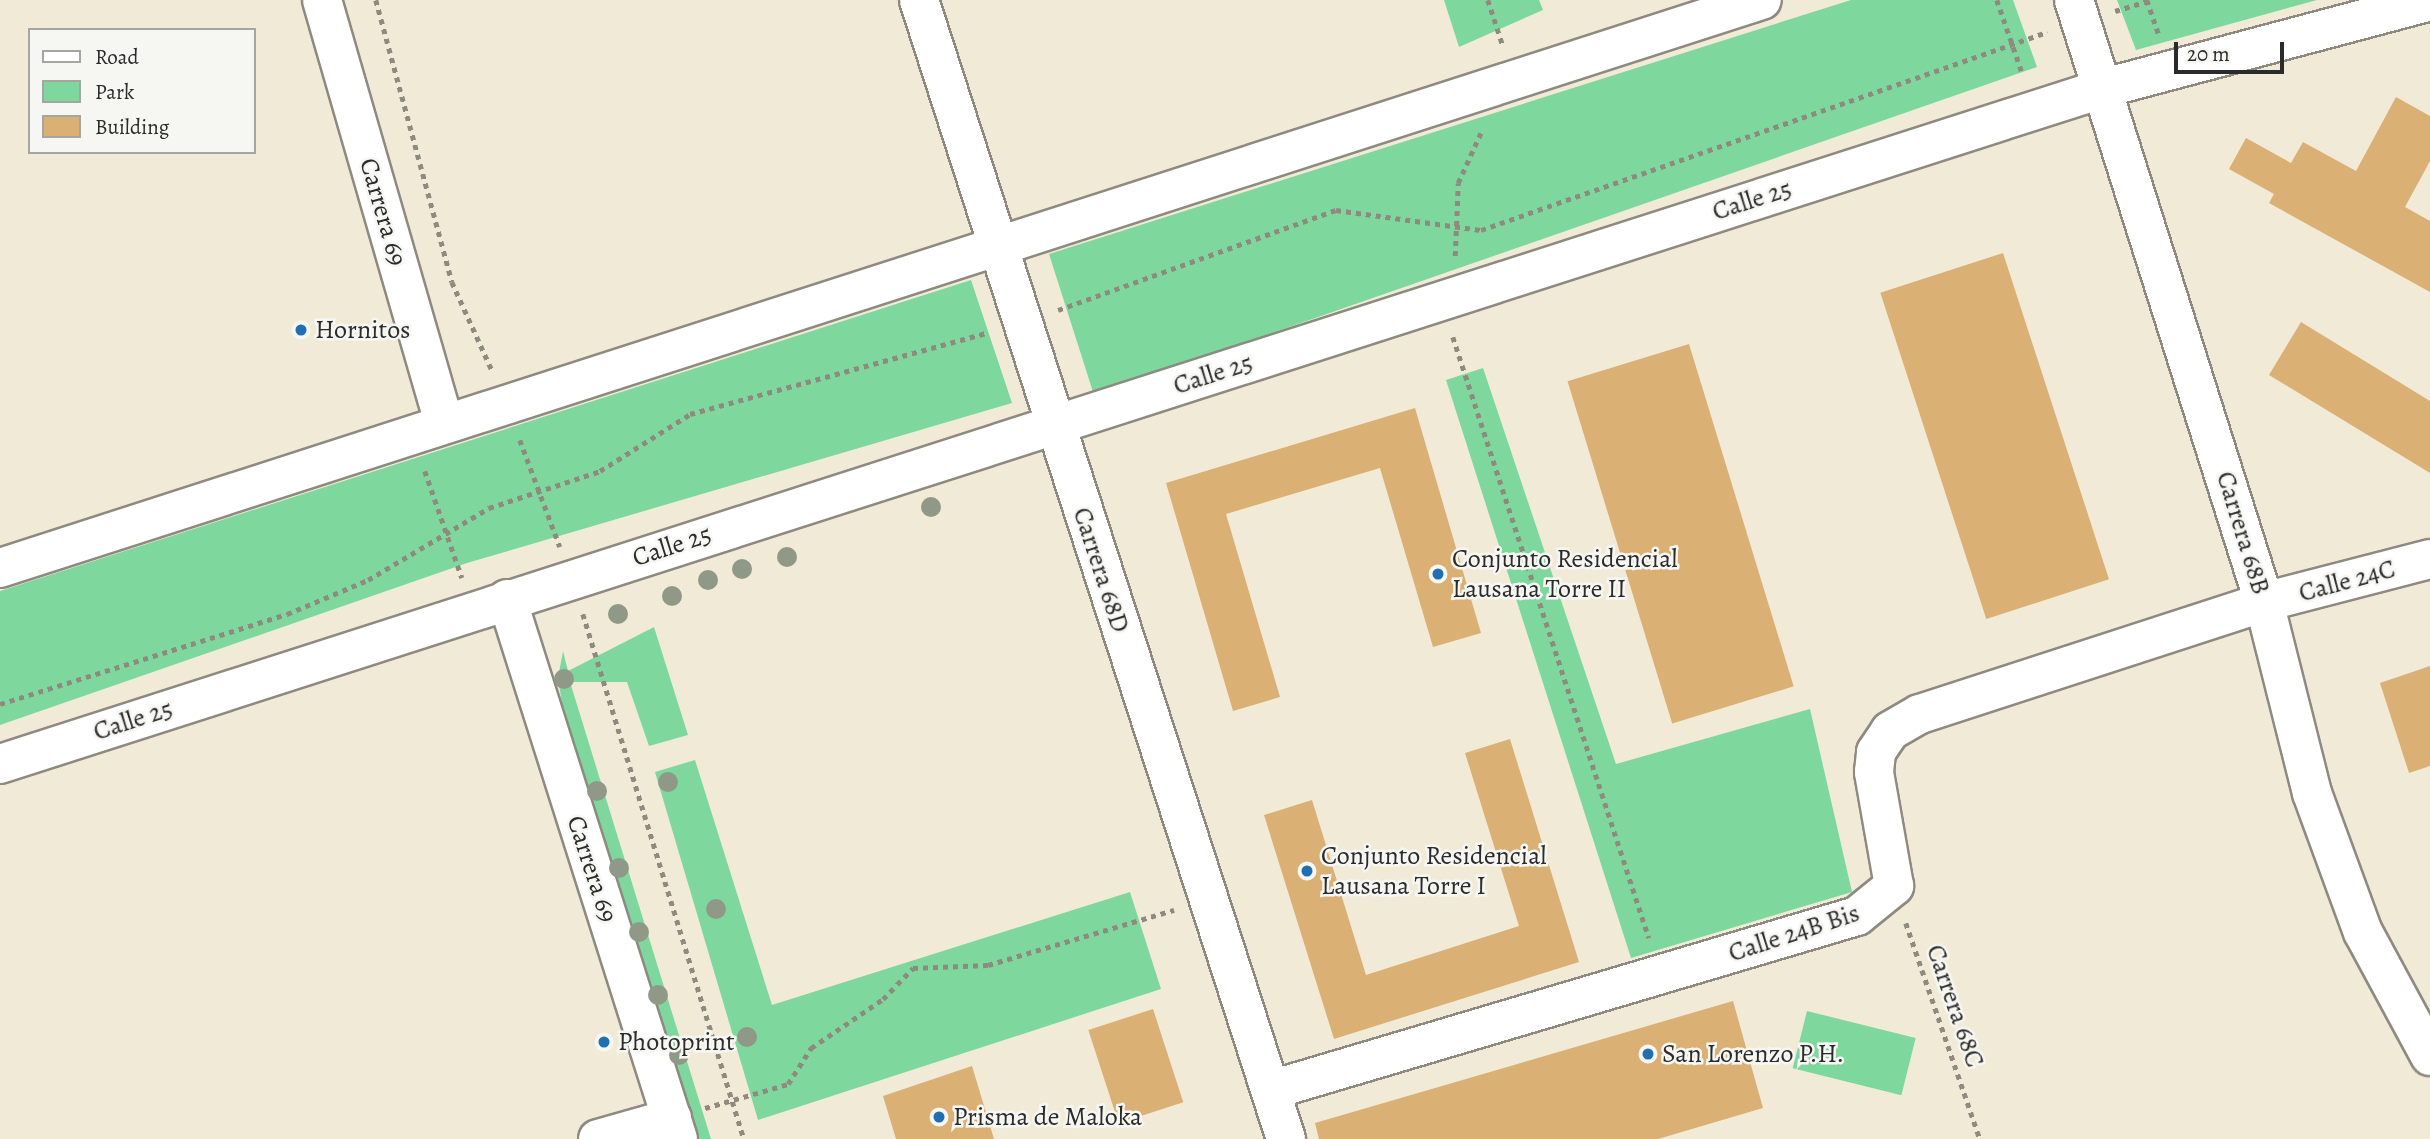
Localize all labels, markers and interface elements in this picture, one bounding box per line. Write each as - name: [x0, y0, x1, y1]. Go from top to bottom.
- legend: [28, 28, 256, 154]
- scale bar: [2178, 28, 2288, 72]
- text: 20 m: [2187, 40, 2230, 68]
- text: Road: [95, 43, 139, 71]
- text: Park: [95, 78, 134, 106]
- text: Building: [95, 113, 169, 141]
- street label: Carrera 69: [353, 155, 413, 269]
- street label: Calle 25: [1708, 173, 1796, 227]
- place label: Hornitos: [315, 314, 411, 346]
- marker: Hornitos: [293, 322, 309, 338]
- street label: Calle 25: [1169, 347, 1257, 401]
- street label: Carrera 68B: [2210, 468, 2276, 598]
- street label: Carrera 68D: [1066, 504, 1136, 636]
- street label: Calle 25: [628, 519, 716, 573]
- place label: Conjunto Residencial Lausana Torre II: [1452, 543, 1678, 604]
- street label: Calle 24C: [2295, 553, 2399, 609]
- marker: Conjunto Residencial Lausana Torre II: [1430, 566, 1446, 582]
- street label: Calle 25: [89, 693, 177, 747]
- street label: Carrera 69: [560, 812, 624, 926]
- place label: Conjunto Residencial Lausana Torre I: [1321, 840, 1547, 902]
- marker: Conjunto Residencial Lausana Torre I: [1299, 863, 1315, 879]
- street label: Calle 24B Bis: [1725, 897, 1863, 969]
- street label: Carrera 68C: [1919, 941, 1991, 1071]
- place label: Photoprint: [618, 1026, 735, 1058]
- marker: Photoprint: [596, 1034, 612, 1050]
- place label: San Lorenzo P.H.: [1662, 1038, 1844, 1070]
- marker: San Lorenzo P.H.: [1640, 1046, 1656, 1062]
- place label: Prisma de Maloka: [953, 1101, 1142, 1133]
- marker: Prisma de Maloka: [931, 1109, 947, 1125]

